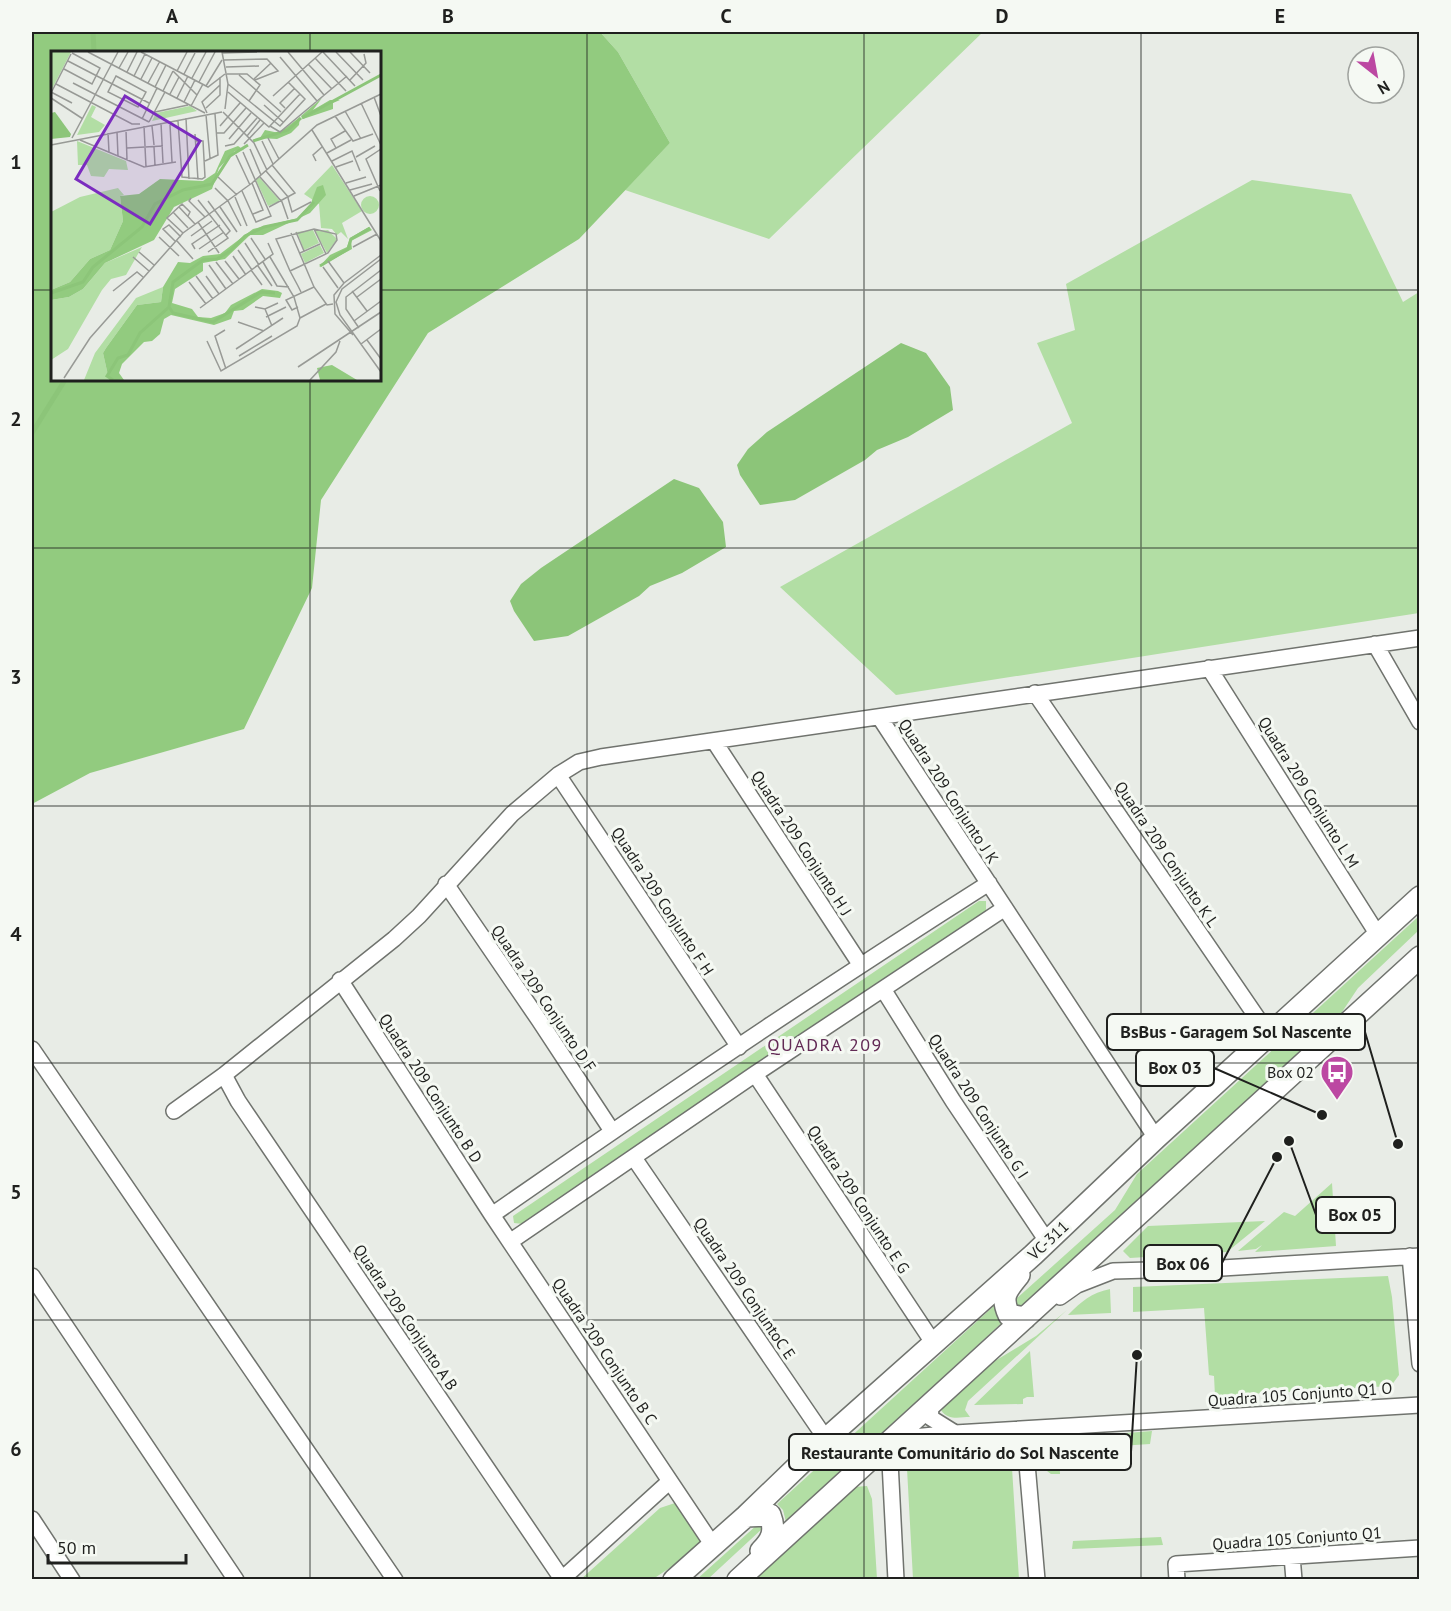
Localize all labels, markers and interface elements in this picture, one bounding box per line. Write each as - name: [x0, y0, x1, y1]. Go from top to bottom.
- text: A: [166, 3, 179, 29]
- text: B: [442, 3, 454, 29]
- text: C: [720, 3, 732, 29]
- text: D: [996, 3, 1009, 29]
- text: E: [1275, 3, 1285, 29]
- north arrow: [1346, 45, 1406, 105]
- inset map: [51, 51, 381, 381]
- text: N: [1374, 77, 1393, 99]
- text: 1: [10, 149, 22, 175]
- text: 2: [10, 406, 22, 432]
- text: 3: [10, 664, 22, 690]
- street label: Quadra 209 Conjunto L M: [1254, 713, 1364, 871]
- street label: Quadra 209 Conjunto J K: [895, 715, 1003, 867]
- street label: Quadra 209 Conjunto H J: [747, 766, 857, 920]
- street label: Quadra 209 Conjunto K L: [1111, 777, 1223, 931]
- street label: Quadra 209 Conjunto F H: [607, 823, 719, 979]
- text: 4: [10, 921, 22, 947]
- street label: Quadra 209 Conjunto D F: [487, 921, 601, 1075]
- street label: Quadra 209 Conjunto B D: [375, 1010, 487, 1166]
- callout: BsBus - Garagem Sol Nascente: [1107, 1014, 1365, 1050]
- text: BsBus - Garagem Sol Nascente: [1120, 1020, 1352, 1043]
- street label: Quadra 209 Conjunto G I: [925, 1030, 1033, 1182]
- district label: QUADRA 209: [767, 1033, 883, 1056]
- callout: Box 03: [1136, 1050, 1214, 1086]
- bus stop icon: Box 02: [1319, 1054, 1355, 1101]
- text: Box 03: [1148, 1056, 1202, 1079]
- place label: Box 02: [1267, 1062, 1314, 1082]
- street label: Quadra 209 Conjunto E G: [804, 1121, 914, 1277]
- text: 5: [10, 1179, 22, 1205]
- callout: Box 05: [1316, 1197, 1395, 1233]
- text: Box 05: [1328, 1203, 1382, 1226]
- street label: Quadra 209 ConjuntoC E: [690, 1213, 800, 1363]
- street label: VC-311: [1023, 1216, 1073, 1265]
- street label: Quadra 209 Conjunto A B: [350, 1240, 462, 1394]
- callout: Box 06: [1144, 1245, 1222, 1281]
- text: Box 06: [1156, 1252, 1210, 1275]
- street label: Quadra 209 Conjunto B C: [548, 1274, 662, 1428]
- street label: Quadra 105 Conjunto Q1 O: [1207, 1378, 1393, 1410]
- callout: Restaurante Comunitário do Sol Nascente: [789, 1434, 1131, 1470]
- text: 6: [10, 1436, 22, 1462]
- text: Restaurante Comunitário do Sol Nascente: [801, 1441, 1119, 1464]
- street label: Quadra 105 Conjunto Q1: [1212, 1522, 1382, 1554]
- scale bar: [48, 1527, 186, 1565]
- text: 50 m: [57, 1536, 96, 1559]

